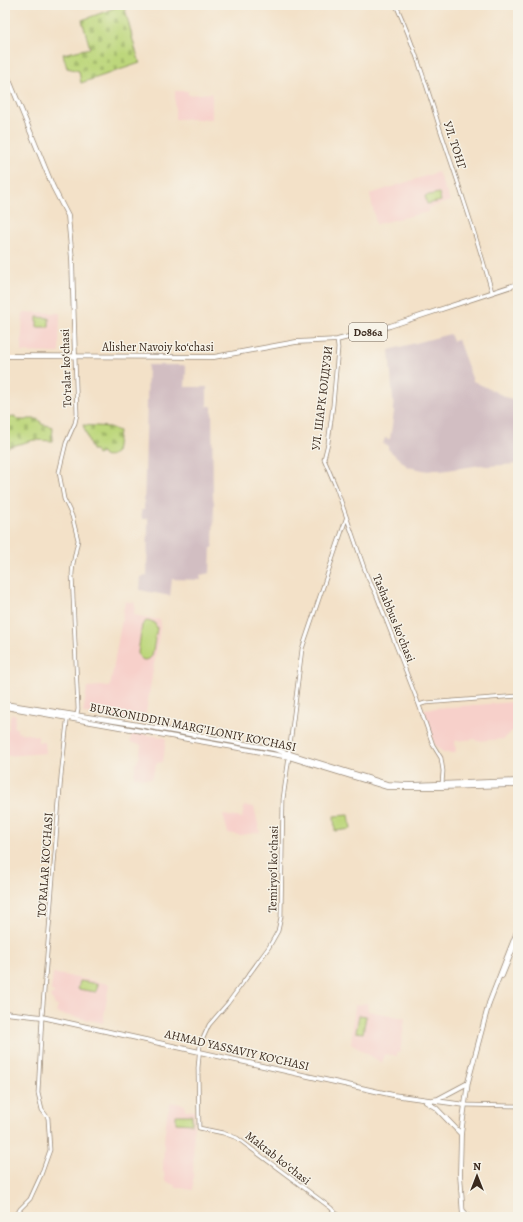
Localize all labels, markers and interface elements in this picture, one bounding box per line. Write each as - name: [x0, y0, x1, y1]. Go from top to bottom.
- street label: УЛ. ТОНГ: [440, 119, 470, 171]
- road number: D086a: [349, 323, 387, 341]
- street label: Toʻralar koʻchasi: [57, 328, 75, 408]
- street label: Alisher Navoiy koʻchasi: [101, 339, 214, 355]
- street label: УЛ. ШАРК ЮЛДУЗИ: [308, 345, 336, 451]
- street label: Tashabbus koʻchasi: [369, 572, 419, 664]
- street label: BURXONIDDIN MARG’ILONIY KO’CHASI: [88, 699, 298, 755]
- street label: TO'RALAR KO'CHASI: [33, 812, 57, 918]
- street label: Temiryoʻl koʻchasi: [264, 825, 282, 913]
- street label: AHMAD YASSAVIY KO'CHASI: [162, 1025, 311, 1074]
- street label: Maktab koʻchasi: [242, 1127, 314, 1189]
- north arrow: [457, 1156, 497, 1196]
- text: N: [473, 1159, 481, 1174]

